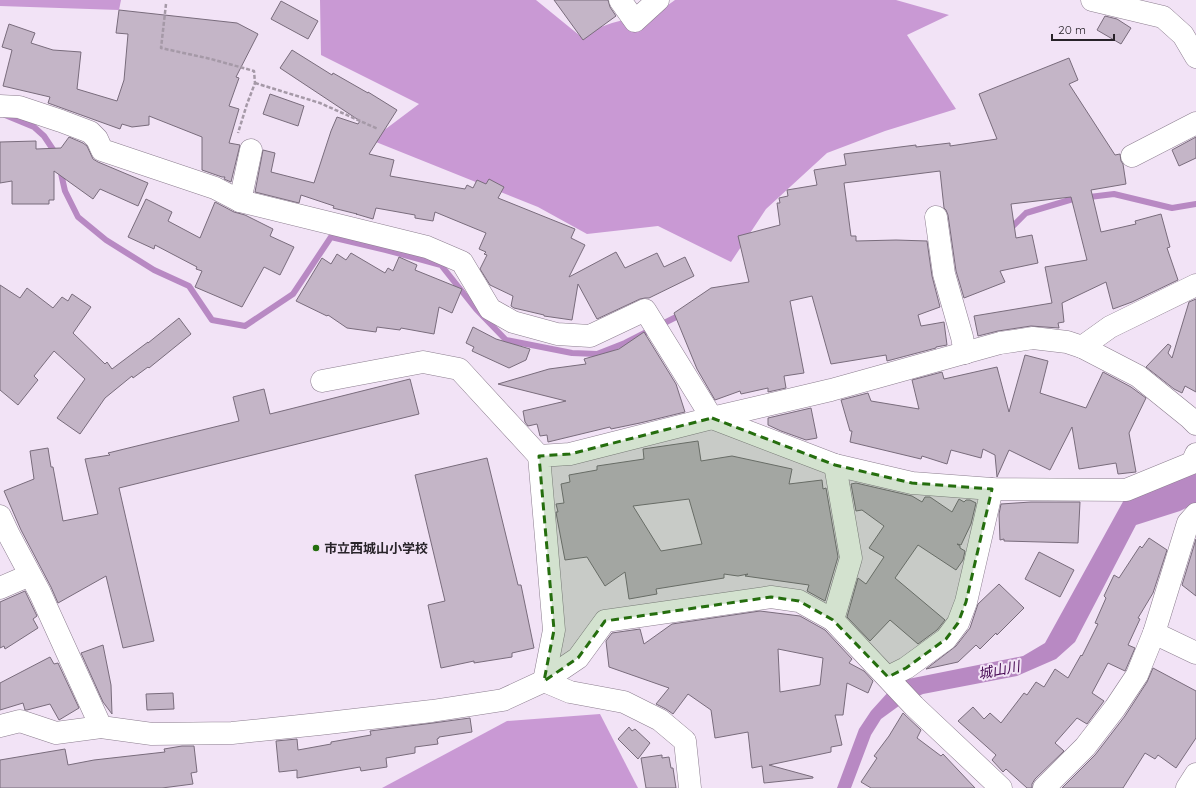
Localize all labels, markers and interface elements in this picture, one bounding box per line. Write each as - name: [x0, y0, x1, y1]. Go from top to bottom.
- scale bar: [1052, 16, 1114, 42]
- text: 20 m: [1058, 22, 1086, 37]
- place label: 市立西城山小学校: [324, 540, 428, 556]
- marker: 市立西城山小学校: [311, 543, 321, 553]
- water label: 城山川: [977, 657, 1023, 683]

